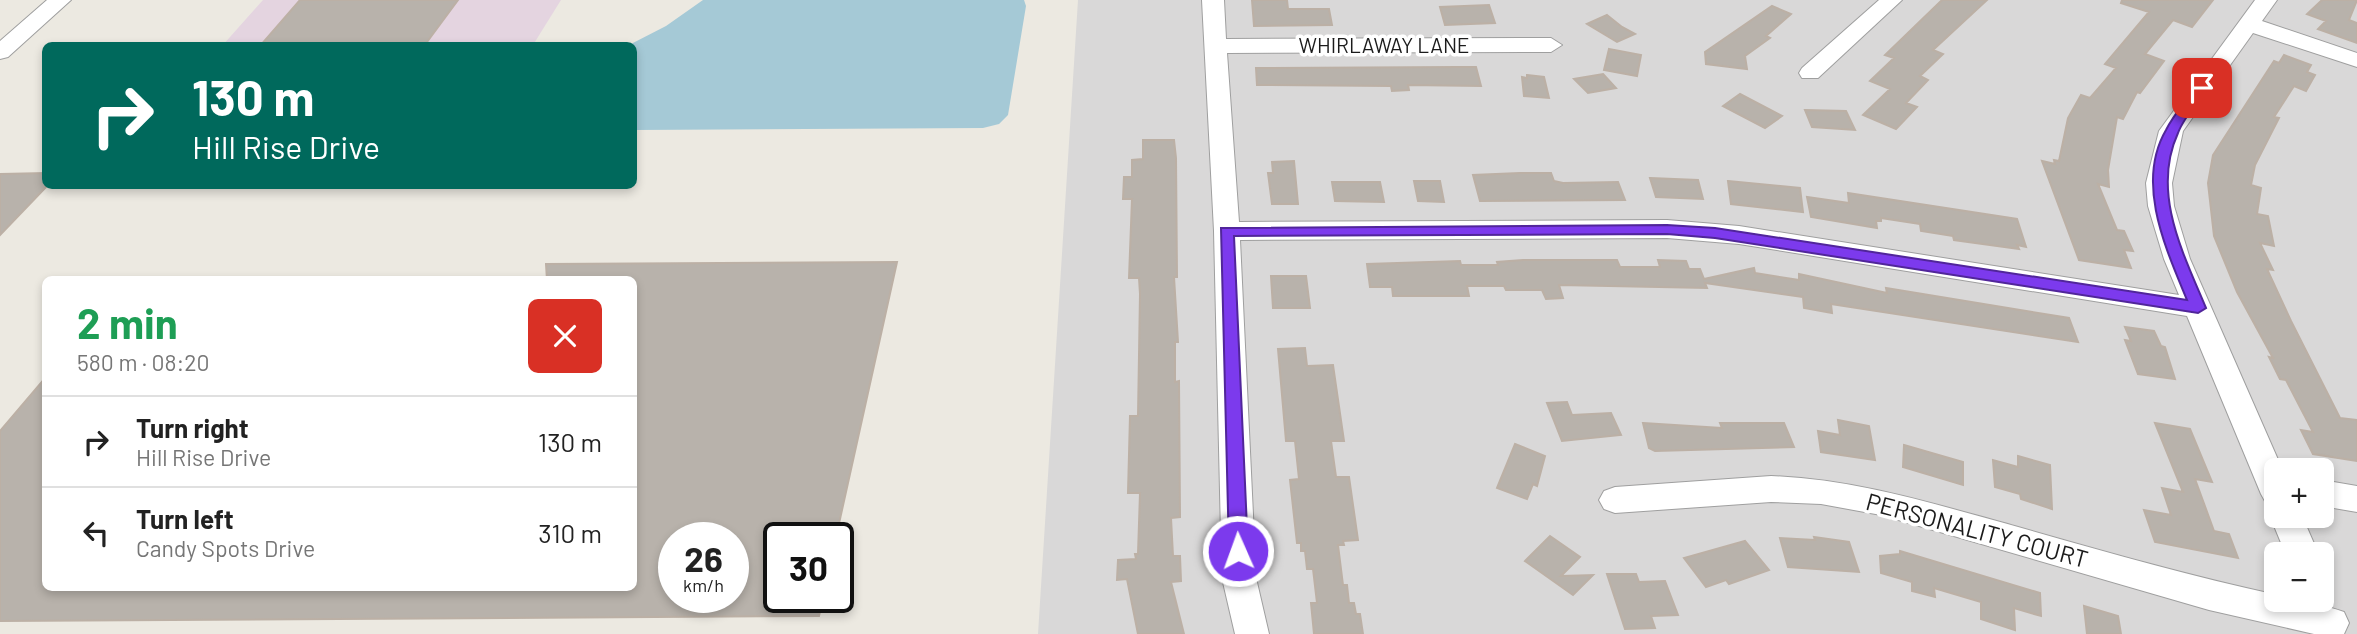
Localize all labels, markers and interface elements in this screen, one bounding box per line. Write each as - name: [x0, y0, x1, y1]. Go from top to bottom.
- street label: WHIRLAWAY LANE: [1298, 32, 1470, 57]
- pin: [2172, 58, 2232, 118]
- text: 130 m: [192, 67, 314, 126]
- icon: arrive: [2183, 69, 2221, 107]
- icon: right: [77, 70, 168, 161]
- text: Hill Rise Drive: [192, 127, 380, 165]
- text: 2 min: [77, 297, 178, 347]
- button: close: [528, 299, 602, 373]
- text: 580 m · 08:20: [77, 348, 210, 376]
- text: Turn right: [136, 412, 249, 443]
- icon: right: [77, 423, 115, 461]
- text: 130 m: [538, 426, 602, 457]
- text: Hill Rise Drive: [136, 443, 271, 471]
- map controls: [2264, 458, 2334, 612]
- button: +: [2264, 458, 2334, 528]
- street label: PERSONALITY COURT: [1863, 486, 2091, 573]
- text: Turn left: [136, 503, 234, 534]
- icon: left: [77, 514, 115, 552]
- position arrow: [1201, 514, 1275, 588]
- text: 310 m: [538, 517, 602, 548]
- speed limit sign: 30: [763, 522, 854, 613]
- text: Candy Spots Drive: [136, 534, 315, 562]
- text: 26: [684, 537, 723, 579]
- button: −: [2264, 542, 2334, 612]
- text: km/h: [683, 574, 724, 596]

